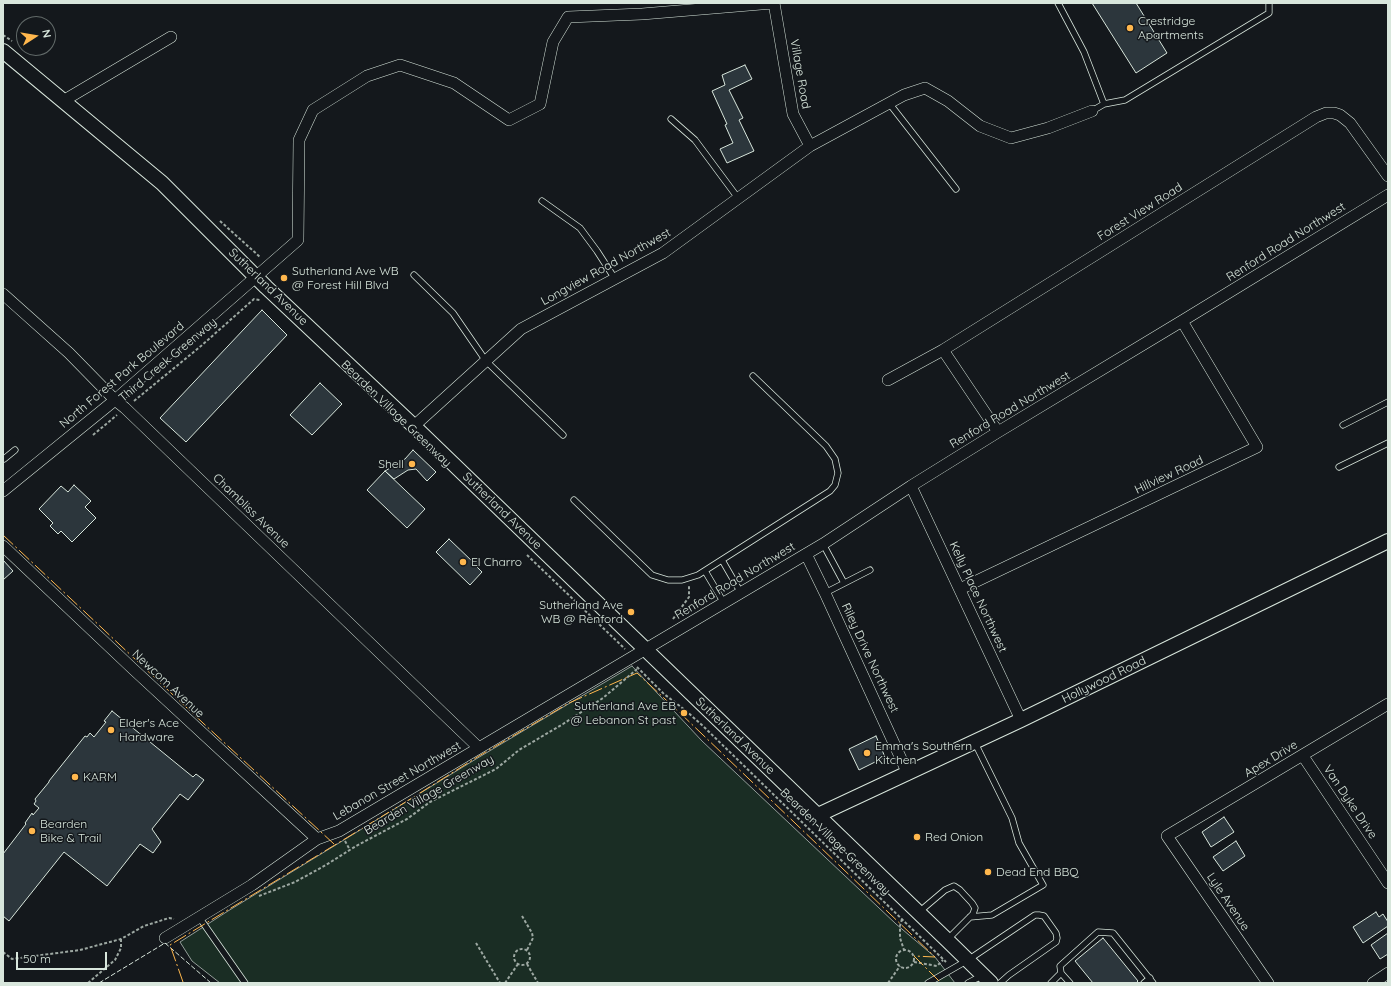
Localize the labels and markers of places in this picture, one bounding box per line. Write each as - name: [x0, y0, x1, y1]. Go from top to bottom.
- place label: Crestridge Apartments: [1138, 14, 1204, 42]
- marker: Crestridge Apartments: [1125, 23, 1135, 33]
- place label: Sutherland Ave WB @ Forest Hill Blvd: [292, 264, 399, 292]
- marker: Sutherland Ave WB @ Forest Hill Blvd: [279, 273, 289, 283]
- place label: Shell: [378, 457, 404, 471]
- marker: Shell: [407, 459, 417, 469]
- place label: El Charro: [471, 555, 522, 569]
- marker: El Charro: [458, 557, 468, 567]
- place label: Sutherland Ave WB @ Renford: [539, 598, 623, 626]
- marker: Sutherland Ave WB @ Renford: [626, 607, 636, 617]
- place label: Sutherland Ave EB @ Lebanon St past: [571, 699, 676, 727]
- marker: Sutherland Ave EB @ Lebanon St past: [679, 708, 689, 718]
- place label: Elder's Ace Hardware: [119, 716, 179, 744]
- marker: Elder's Ace Hardware: [106, 725, 116, 735]
- place label: Emma's Southern Kitchen: [875, 739, 972, 767]
- marker: Emma's Southern Kitchen: [862, 748, 872, 758]
- place label: KARM: [83, 770, 117, 784]
- marker: KARM: [70, 772, 80, 782]
- place label: Bearden Bike & Trail: [40, 817, 102, 845]
- marker: Bearden Bike & Trail: [27, 826, 37, 836]
- place label: Red Onion: [925, 830, 983, 844]
- marker: Red Onion: [912, 832, 922, 842]
- place label: Dead End BBQ: [996, 865, 1079, 879]
- marker: Dead End BBQ: [983, 867, 993, 877]

